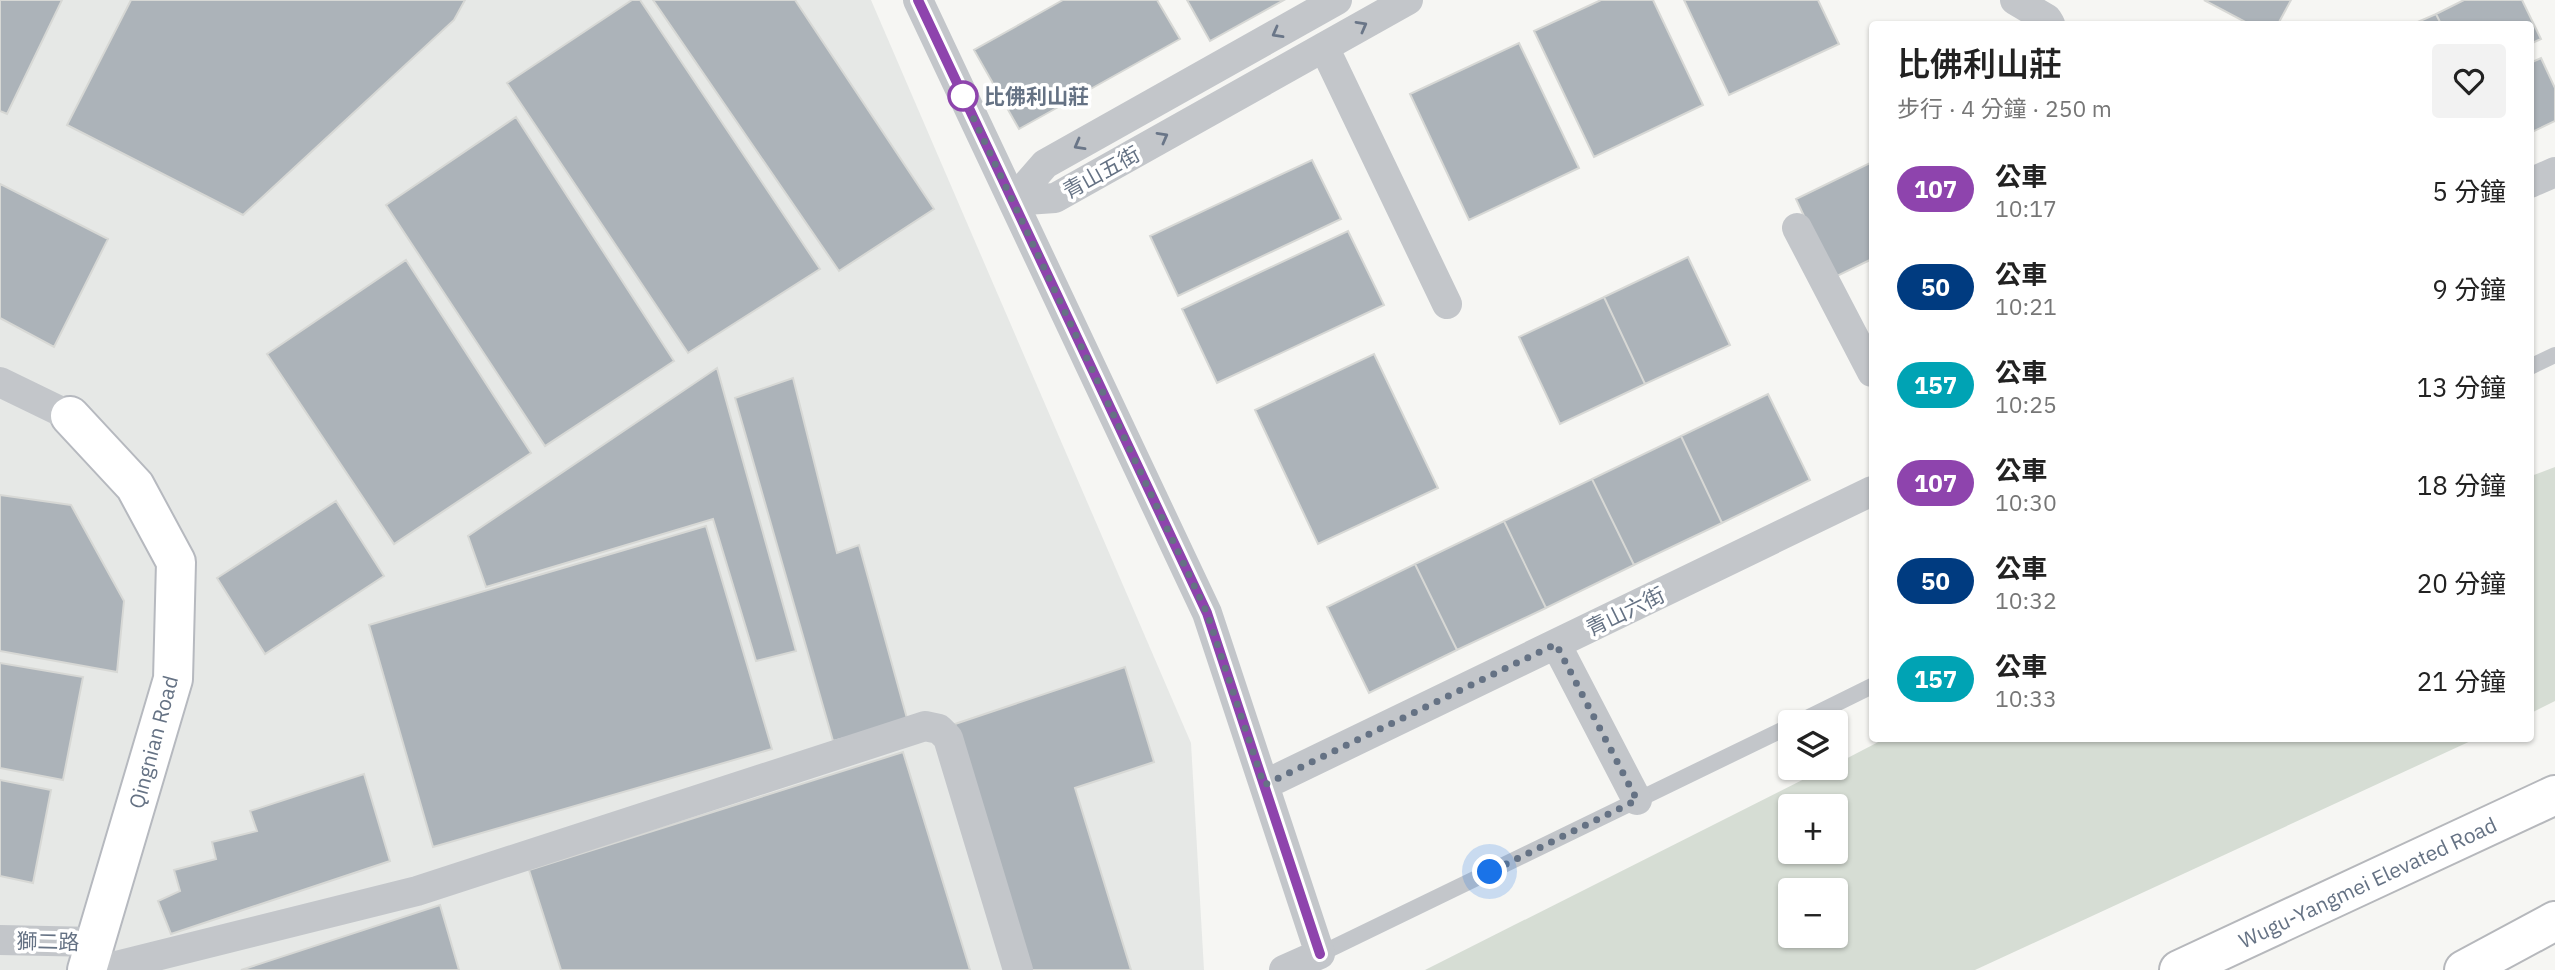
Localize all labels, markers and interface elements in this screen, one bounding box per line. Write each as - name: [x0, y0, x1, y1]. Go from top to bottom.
- one-way arrow: [1355, 21, 1367, 34]
- one-way arrow: [1272, 25, 1285, 38]
- text: 比佛利山莊: [1897, 42, 2062, 85]
- button: heart: [2432, 44, 2506, 118]
- marker: 比佛利山莊: [948, 81, 978, 111]
- place label: 比佛利山莊: [984, 82, 1089, 110]
- text: 步行 · 4 分鐘 · 250 m: [1897, 93, 2112, 123]
- one-way arrow: [1156, 132, 1169, 145]
- one-way arrow: [1074, 137, 1086, 150]
- street label: 青山五街: [1057, 139, 1145, 205]
- text: 公車: [1995, 159, 2047, 193]
- text: 107: [1914, 173, 1957, 205]
- text: 5 分鐘: [2432, 174, 2506, 208]
- text: 10:17: [1995, 193, 2057, 223]
- text: 公車: [1995, 257, 2047, 291]
- text: 50: [1921, 271, 1950, 303]
- text: 9 分鐘: [2432, 272, 2506, 306]
- text: 10:21: [1995, 291, 2057, 321]
- text: 公車: [1995, 355, 2047, 389]
- text: 157: [1914, 369, 1957, 401]
- text: 13 分鐘: [2417, 370, 2506, 404]
- text: 10:25: [1995, 389, 2057, 419]
- text: 公車: [1995, 453, 2047, 487]
- text: 107: [1914, 467, 1957, 499]
- text: 18 分鐘: [2417, 468, 2506, 502]
- text: 10:30: [1995, 487, 2057, 517]
- text: 公車: [1995, 551, 2047, 585]
- text: 50: [1921, 565, 1950, 597]
- text: 20 分鐘: [2417, 566, 2506, 600]
- street label: 青山六街: [1581, 580, 1669, 642]
- text: 10:32: [1995, 585, 2057, 615]
- text: 公車: [1995, 649, 2047, 683]
- text: 157: [1914, 663, 1957, 695]
- text: 21 分鐘: [2417, 664, 2506, 698]
- street label: Qingnian Road: [122, 672, 184, 812]
- text: 10:33: [1995, 683, 2057, 713]
- map controls: [1778, 710, 1848, 948]
- button: layers: [1778, 710, 1848, 780]
- button: +: [1778, 794, 1848, 864]
- street label: Wugu-Yangmei Elevated Road: [2234, 810, 2501, 954]
- your location: [1472, 854, 1507, 889]
- button: −: [1778, 878, 1848, 948]
- street label: 獅二路: [16, 926, 80, 956]

